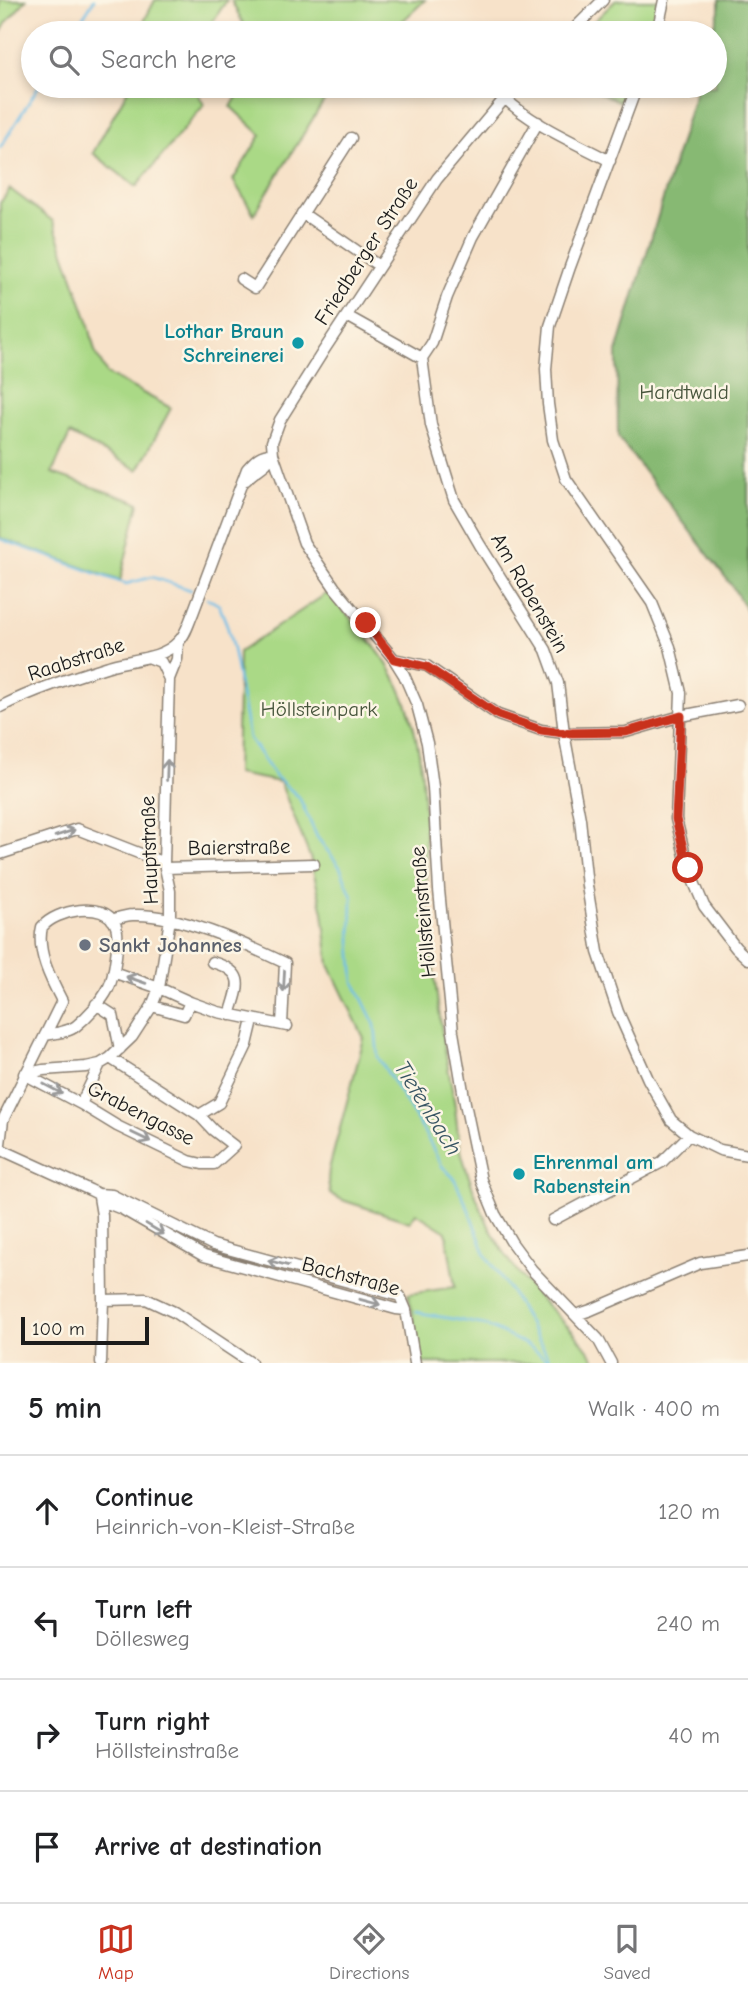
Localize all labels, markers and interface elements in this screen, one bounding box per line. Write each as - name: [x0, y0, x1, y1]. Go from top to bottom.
- search box: [21, 21, 727, 98]
- icon: search: [45, 41, 83, 79]
- text: Search here: [101, 45, 236, 75]
- street label: Friedberger Straße: [309, 173, 423, 329]
- place label: Lothar Braun Schreinerei: [164, 319, 284, 367]
- marker: Lothar Braun Schreinerei: [290, 335, 306, 351]
- park label: Hardtwald: [639, 380, 729, 404]
- street label: Am Rabenstein: [486, 529, 574, 657]
- route end: [350, 607, 381, 638]
- street label: Raabstraße: [25, 632, 127, 686]
- park label: Höllsteinpark: [260, 697, 378, 721]
- one-way arrow: [160, 759, 173, 782]
- street label: Hauptstraße: [135, 795, 163, 905]
- one-way arrow: [54, 826, 76, 839]
- street label: Baierstraße: [188, 834, 290, 860]
- street label: Höllsteinstraße: [405, 845, 441, 979]
- route start: [672, 852, 703, 883]
- place label: Sankt Johannes: [99, 933, 242, 957]
- marker: Sankt Johannes: [77, 937, 93, 953]
- one-way arrow: [278, 970, 291, 993]
- one-way arrow: [125, 973, 147, 986]
- water label: Tiefenbach: [388, 1056, 468, 1160]
- street label: Grabengasse: [83, 1076, 199, 1150]
- one-way arrow: [42, 1083, 63, 1096]
- one-way arrow: [130, 1131, 151, 1145]
- place label: Ehrenmal am Rabenstein: [533, 1150, 653, 1198]
- marker: Ehrenmal am Rabenstein: [511, 1166, 527, 1182]
- one-way arrow: [145, 1222, 165, 1236]
- street label: Bachstraße: [299, 1251, 403, 1301]
- one-way arrow: [267, 1256, 290, 1269]
- one-way arrow: [358, 1296, 380, 1309]
- scale bar: [21, 1314, 149, 1346]
- text: 100 m: [32, 1318, 85, 1340]
- text: 5 min: [28, 1391, 102, 1426]
- text: Walk · 400 m: [588, 1395, 720, 1422]
- text: Continue: [95, 1483, 193, 1513]
- icon: ahead: [28, 1492, 66, 1530]
- text: 120 m: [658, 1498, 720, 1525]
- text: Heinrich-von-Kleist-Straße: [95, 1513, 355, 1540]
- text: Turn left: [95, 1595, 192, 1625]
- icon: left: [28, 1604, 66, 1642]
- text: 240 m: [656, 1610, 720, 1637]
- text: Döllesweg: [95, 1625, 190, 1652]
- text: Turn right: [95, 1707, 209, 1737]
- icon: right: [28, 1716, 66, 1754]
- text: 40 m: [668, 1722, 720, 1749]
- text: Höllsteinstraße: [95, 1737, 239, 1764]
- icon: arrive: [28, 1828, 66, 1866]
- text: Arrive at destination: [95, 1832, 322, 1862]
- tab: Map: [97, 1920, 135, 1984]
- tab: Directions: [329, 1920, 409, 1984]
- tab: Saved: [604, 1920, 651, 1984]

